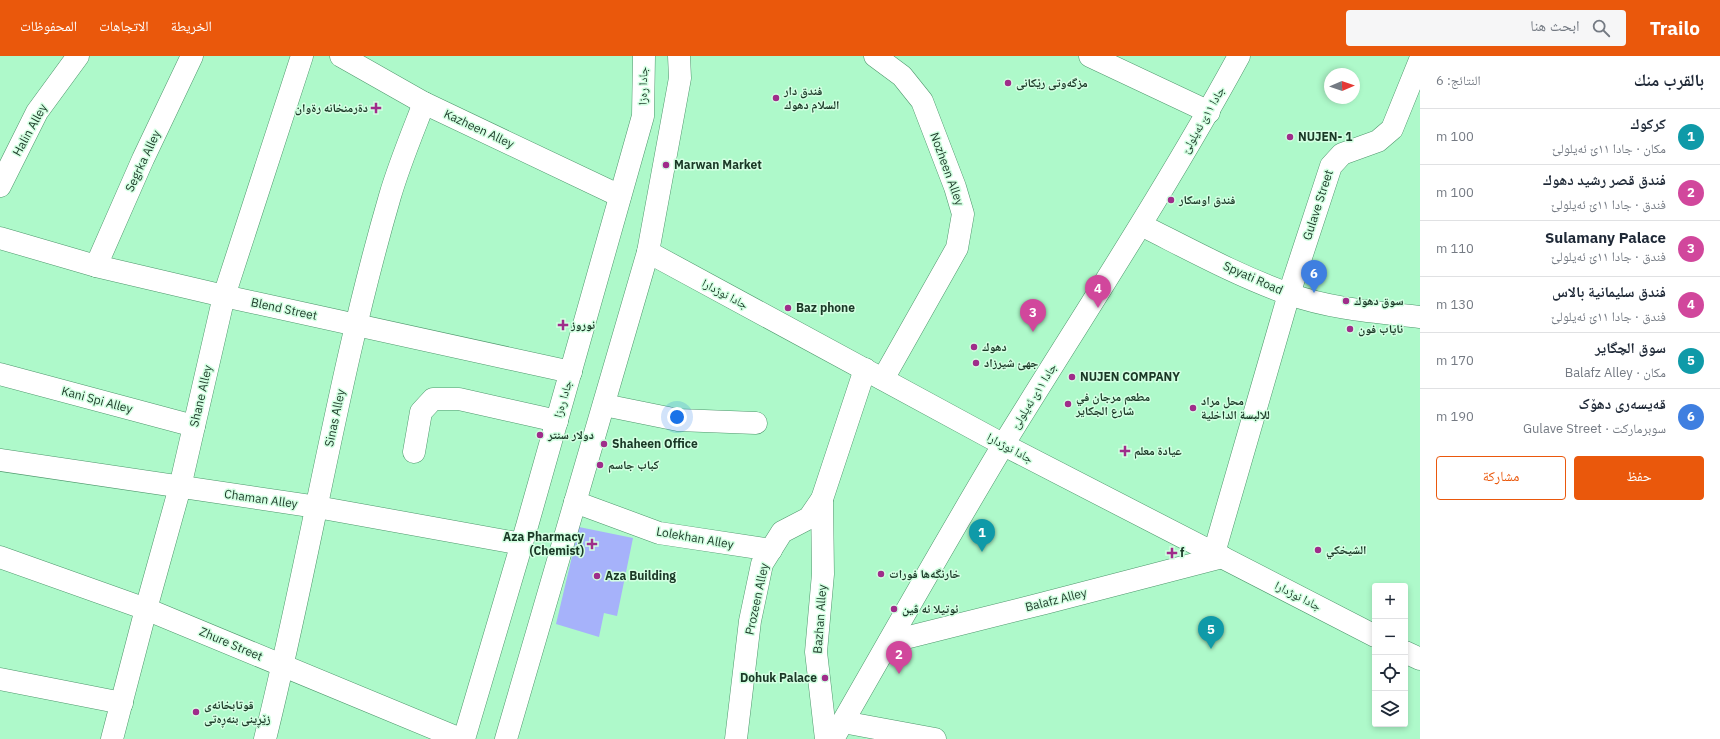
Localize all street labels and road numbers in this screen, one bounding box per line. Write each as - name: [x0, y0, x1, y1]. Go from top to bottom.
- street label: جادا ره‌زا: [635, 66, 650, 105]
- street label: جادا ١١ێ ئه‌یلولێ: [1177, 83, 1228, 156]
- street label: Halin Alley: [9, 101, 50, 159]
- street label: Kazheen Alley: [442, 106, 517, 151]
- street label: Segrka Alley: [122, 127, 163, 194]
- street label: Nozheen Alley: [927, 130, 968, 208]
- street label: Gulave Street: [1299, 168, 1336, 242]
- street label: Spyati Road: [1221, 258, 1285, 297]
- street label: جادا نوژدارا: [700, 275, 751, 312]
- street label: Blend Street: [250, 294, 319, 323]
- street label: جادا ١١ێ ئه‌یلولێ: [1007, 360, 1060, 431]
- street label: Shane Alley: [186, 363, 215, 428]
- street label: جادا ره‌زا: [550, 378, 575, 419]
- street label: Kani Spi Alley: [60, 383, 134, 416]
- street label: Sinas Alley: [321, 388, 348, 448]
- street label: جادا نوژدارا: [985, 429, 1036, 466]
- street label: Chaman Alley: [223, 486, 299, 511]
- street label: Lolekhan Alley: [655, 523, 735, 552]
- street label: Prozeen Alley: [742, 562, 771, 636]
- street label: جادا نوژدارا: [1272, 577, 1324, 614]
- street label: Bazhan Alley: [810, 584, 829, 654]
- street label: Balafz Alley: [1024, 585, 1088, 614]
- street label: Zhure Street: [197, 623, 265, 664]

